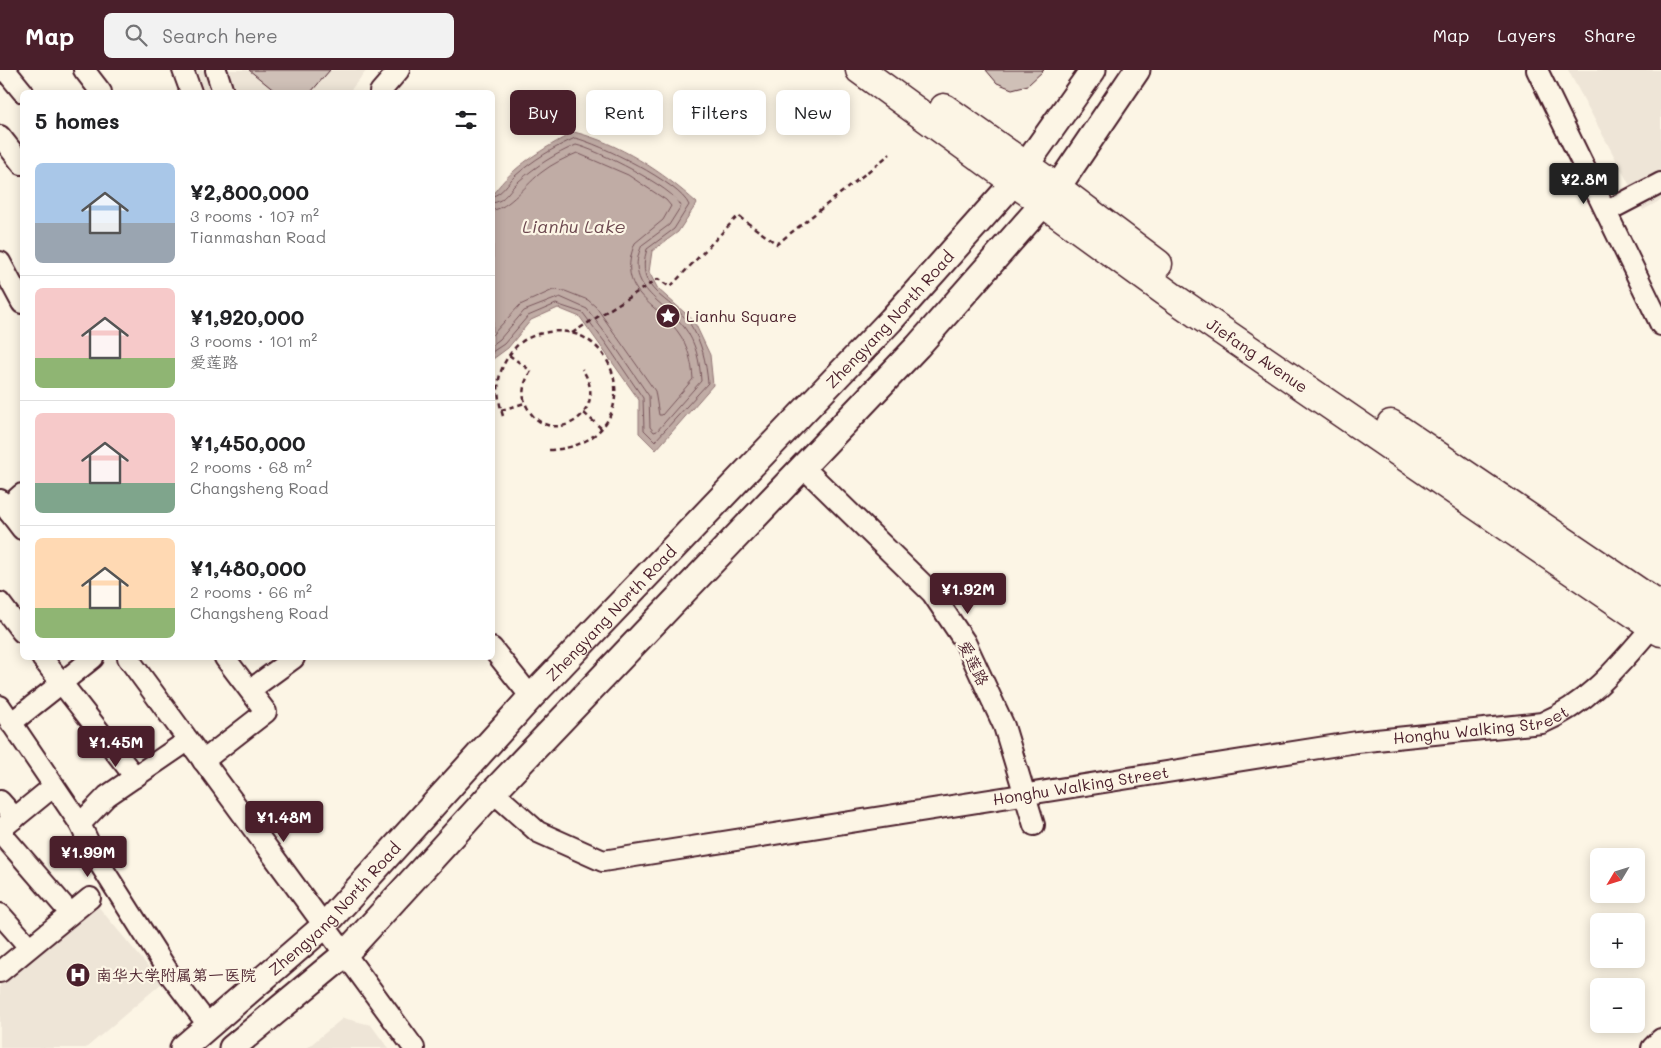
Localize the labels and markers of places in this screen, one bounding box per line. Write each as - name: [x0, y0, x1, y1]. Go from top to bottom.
- pin: ¥2.8M: [1549, 162, 1619, 205]
- place icon: Lianhu Square: [655, 303, 681, 329]
- place label: Lianhu Square: [686, 305, 797, 326]
- pin: ¥1.92M: [927, 572, 1009, 615]
- pin: ¥1.45M: [75, 726, 157, 768]
- pin: ¥1.48M: [243, 800, 325, 843]
- pin: ¥1.99M: [47, 836, 129, 878]
- hospital icon: 南华大学附属第一医院: [65, 962, 91, 988]
- place label: 南华大学附属第一医院: [96, 964, 256, 985]

